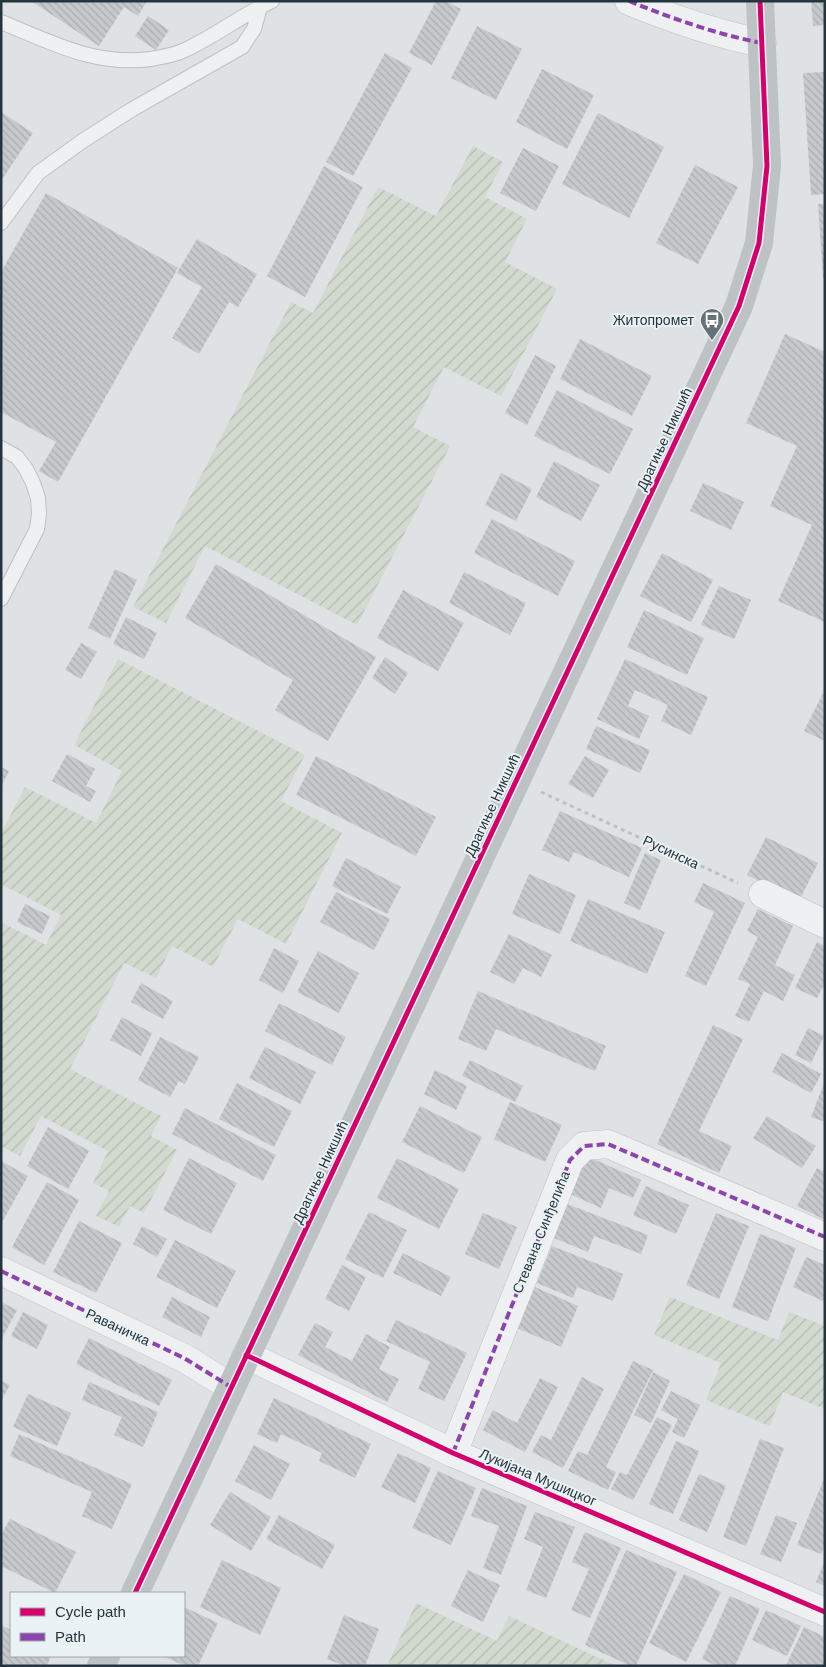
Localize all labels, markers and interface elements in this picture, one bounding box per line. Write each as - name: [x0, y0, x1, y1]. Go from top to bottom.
- bus stop icon: Житопромет: [699, 307, 725, 341]
- place label: Житопромет: [613, 312, 695, 328]
- street label: Драгиње Никшић: [633, 385, 695, 493]
- street label: Драгиње Никшић: [461, 751, 523, 859]
- street label: Русинска: [640, 832, 702, 872]
- street label: Драгиње Никшић: [289, 1118, 351, 1226]
- street label: Стевана Синђелића: [509, 1168, 573, 1296]
- street label: Раваничка: [83, 1305, 153, 1349]
- street label: Лукијана Мушицког: [477, 1445, 599, 1509]
- legend: [10, 1592, 185, 1657]
- text: Cycle path: [55, 1603, 126, 1620]
- text: Path: [55, 1628, 86, 1645]

